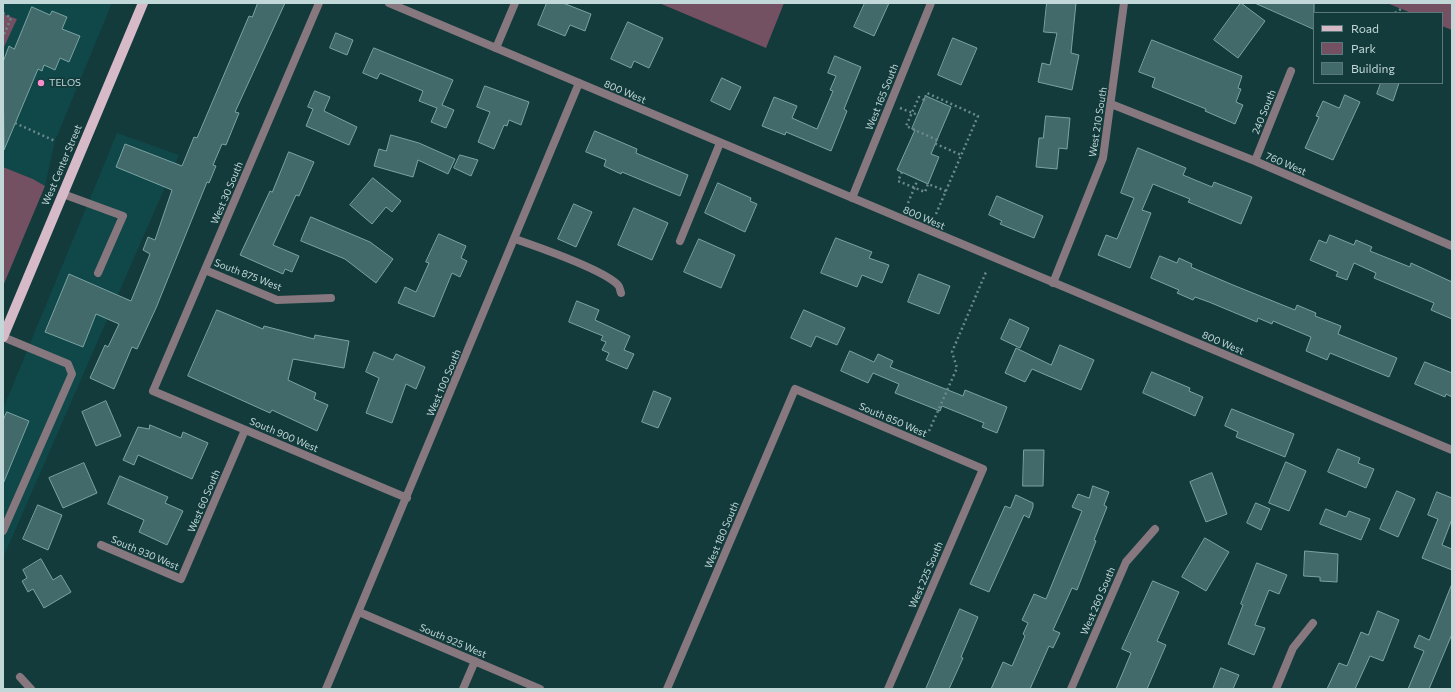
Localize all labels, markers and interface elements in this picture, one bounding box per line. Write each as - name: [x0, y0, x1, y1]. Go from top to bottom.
- legend: [1313, 12, 1443, 84]
- text: Road: [1351, 21, 1379, 35]
- text: Park: [1351, 41, 1376, 55]
- text: Building: [1351, 61, 1395, 75]
- street label: West 165 South: [863, 62, 901, 132]
- place label: TELOS: [49, 77, 81, 89]
- marker: TELOS: [36, 78, 46, 88]
- street label: 800 West: [602, 78, 648, 106]
- street label: West 210 South: [1087, 86, 1109, 158]
- street label: 240 South: [1250, 88, 1278, 136]
- street label: West Center Street: [40, 123, 84, 207]
- street label: 760 West: [1264, 150, 1308, 178]
- street label: West 30 South: [208, 160, 246, 226]
- street label: 800 West: [901, 204, 947, 232]
- street label: South 875 West: [212, 257, 284, 293]
- street label: 800 West: [1200, 329, 1246, 357]
- street label: West 100 South: [424, 348, 464, 418]
- street label: South 850 West: [857, 400, 929, 440]
- street label: South 900 West: [248, 415, 320, 455]
- street label: West 60 South: [185, 468, 223, 534]
- street label: West 180 South: [703, 500, 741, 570]
- street label: South 930 West: [109, 533, 181, 573]
- street label: West 225 South: [907, 540, 945, 610]
- street label: West 260 South: [1078, 565, 1118, 637]
- street label: South 925 West: [418, 621, 488, 661]

